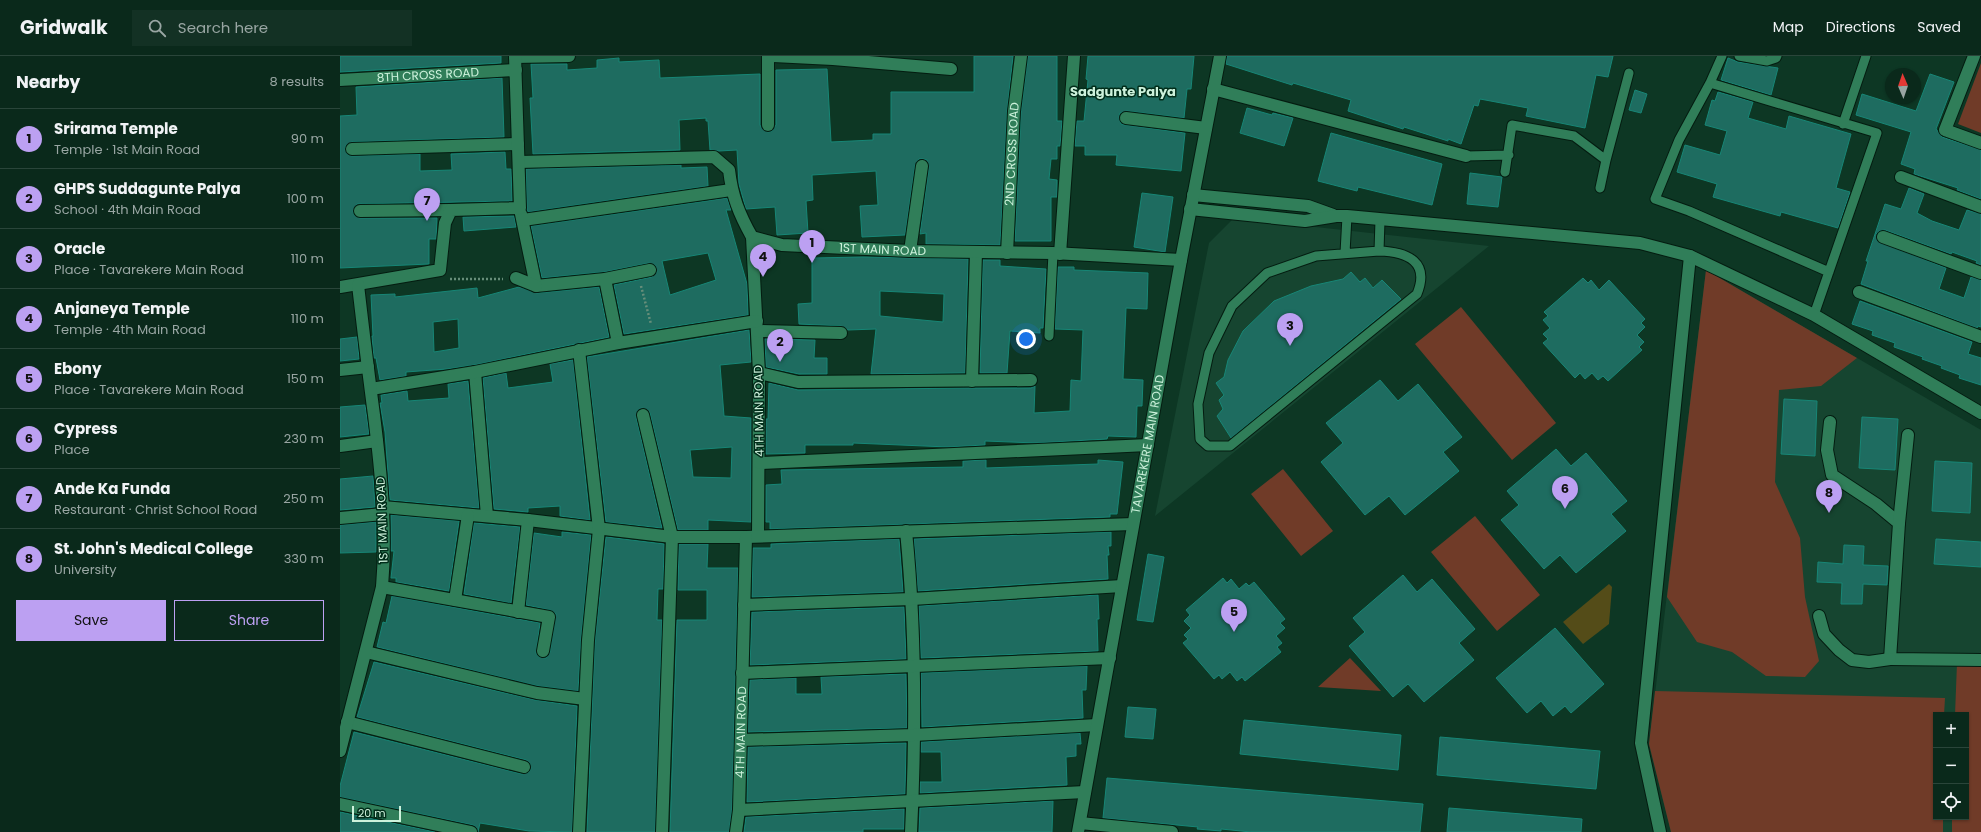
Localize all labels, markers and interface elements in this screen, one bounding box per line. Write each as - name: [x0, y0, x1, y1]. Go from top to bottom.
- search box: [132, 10, 412, 46]
- text: Gridwalk: [20, 14, 108, 41]
- icon: search: [146, 17, 168, 39]
- text: Search here: [178, 17, 268, 38]
- text: Map: [1773, 17, 1804, 37]
- text: Directions: [1826, 17, 1895, 37]
- text: Saved: [1917, 17, 1961, 37]
- street label: 8TH CROSS ROAD: [376, 63, 479, 86]
- north arrow: [1885, 68, 1921, 104]
- text: Nearby: [16, 70, 80, 94]
- text: 8 results: [270, 72, 324, 91]
- district label: Sadgunte Palya: [1070, 82, 1176, 101]
- street label: 2ND CROSS ROAD: [1000, 101, 1023, 206]
- text: Srirama Temple: [54, 118, 178, 139]
- text: 1: [27, 129, 31, 148]
- text: 90 m: [291, 129, 324, 148]
- text: Temple · 1st Main Road: [54, 140, 200, 159]
- text: GHPS Suddagunte Palya: [54, 178, 241, 199]
- pin: 7: [414, 188, 440, 221]
- text: 2: [25, 189, 33, 208]
- text: 100 m: [287, 189, 324, 208]
- text: School · 4th Main Road: [54, 200, 201, 219]
- pin: 1: [799, 230, 825, 263]
- text: Oracle: [54, 238, 105, 259]
- street label: 1ST MAIN ROAD: [839, 239, 926, 259]
- pin: 4: [750, 244, 776, 277]
- text: 3: [25, 249, 33, 268]
- text: 110 m: [291, 249, 324, 268]
- text: Place · Tavarekere Main Road: [54, 260, 244, 279]
- text: Anjaneya Temple: [54, 298, 190, 319]
- text: 4: [25, 309, 33, 328]
- text: 110 m: [291, 309, 324, 328]
- pin: 3: [1277, 313, 1303, 346]
- text: Temple · 4th Main Road: [54, 320, 206, 339]
- pin: 2: [767, 329, 793, 362]
- your location: [1016, 329, 1036, 349]
- text: Ebony: [54, 358, 101, 379]
- street label: 4TH MAIN ROAD: [749, 365, 768, 457]
- text: 5: [25, 369, 33, 388]
- text: 150 m: [287, 369, 324, 388]
- street label: TAVAREKERE MAIN ROAD: [1127, 373, 1168, 515]
- text: Place · Tavarekere Main Road: [54, 380, 244, 399]
- text: Cypress: [54, 418, 118, 439]
- text: 6: [25, 429, 33, 448]
- text: 230 m: [284, 429, 324, 448]
- text: Place: [54, 440, 89, 459]
- street label: 1ST MAIN ROAD: [371, 476, 392, 564]
- pin: 6: [1552, 476, 1578, 509]
- text: Ande Ka Funda: [54, 478, 170, 499]
- pin: 8: [1816, 480, 1842, 513]
- text: 7: [26, 489, 32, 508]
- text: 250 m: [283, 489, 324, 508]
- text: Restaurant · Christ School Road: [54, 500, 257, 519]
- text: St. John's Medical College: [54, 538, 253, 559]
- text: 8: [25, 549, 33, 568]
- text: 330 m: [284, 549, 324, 568]
- text: University: [54, 560, 117, 579]
- pin: 5: [1221, 599, 1247, 632]
- button: Save: [16, 600, 166, 641]
- button: Share: [174, 600, 324, 641]
- street label: 4TH MAIN ROAD: [731, 686, 750, 778]
- map controls: [1933, 712, 1969, 820]
- button: +: [1933, 712, 1969, 748]
- button: −: [1933, 748, 1969, 784]
- button: locate: [1933, 784, 1969, 820]
- scale bar: [352, 804, 401, 823]
- text: 20 m: [358, 805, 386, 821]

